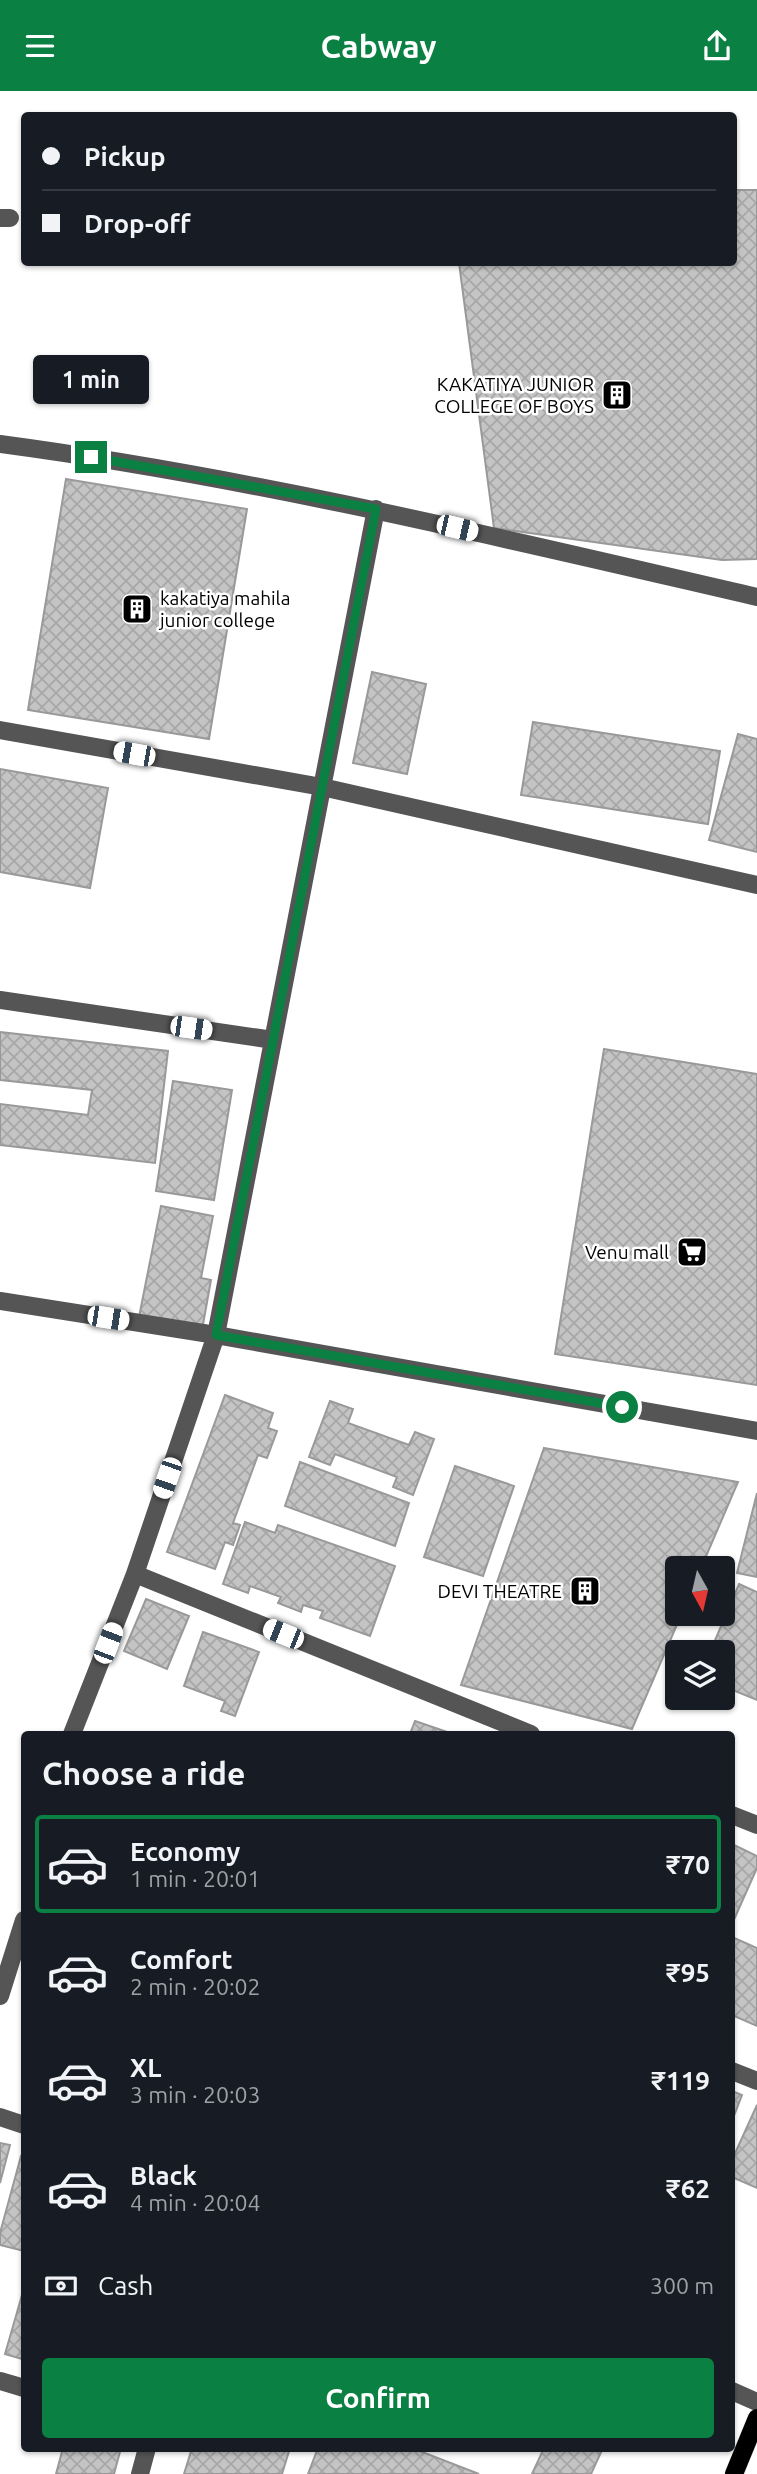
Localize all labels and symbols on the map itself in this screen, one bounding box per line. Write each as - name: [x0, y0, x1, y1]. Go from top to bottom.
- callout: 1 min: [33, 355, 149, 405]
- place label: KAKATIYA JUNIOR COLLEGE OF BOYS: [434, 373, 594, 417]
- building icon: KAKATIYA JUNIOR COLLEGE OF BOYS: [600, 378, 634, 412]
- route end: [75, 441, 107, 473]
- car: [435, 513, 480, 543]
- place label: kakatiya mahila junior college: [158, 587, 290, 631]
- building icon: kakatiya mahila junior college: [120, 592, 154, 626]
- car: [112, 740, 157, 768]
- car: [169, 1015, 214, 1041]
- supermarket icon: Venu mall: [675, 1235, 709, 1269]
- place label: Venu mall: [585, 1241, 669, 1263]
- car: [86, 1304, 131, 1332]
- route start: [606, 1391, 638, 1423]
- car: [151, 1455, 184, 1501]
- north arrow: [665, 1556, 735, 1626]
- building icon: DEVI THEATRE: [568, 1574, 602, 1608]
- place label: DEVI THEATRE: [437, 1580, 562, 1602]
- car: [260, 1616, 307, 1652]
- car: [91, 1620, 126, 1666]

